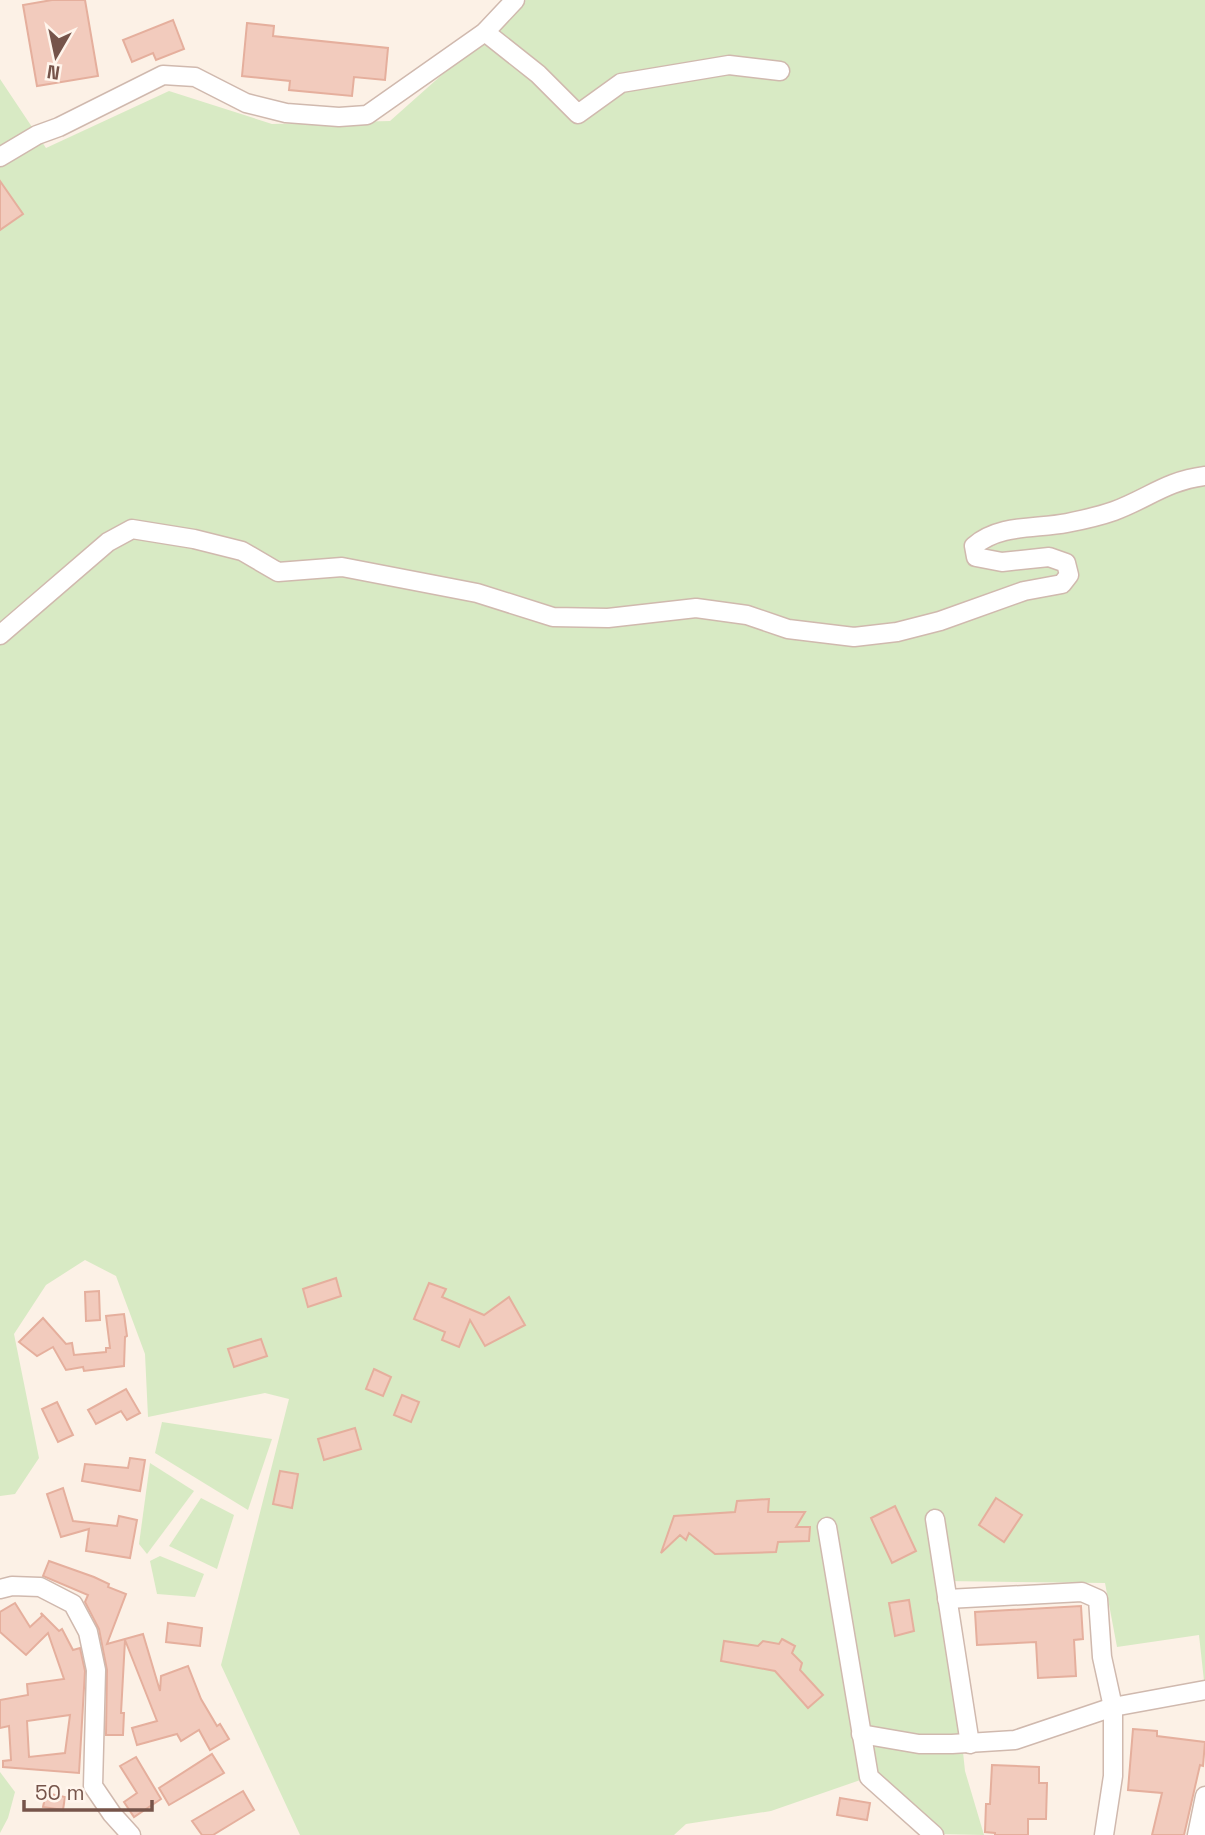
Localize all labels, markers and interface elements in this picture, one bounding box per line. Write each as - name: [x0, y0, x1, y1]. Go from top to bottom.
- north arrow: [21, 21, 91, 91]
- text: N: [45, 59, 62, 86]
- scale bar: [24, 1769, 152, 1813]
- text: 50 m: [35, 1779, 85, 1806]

